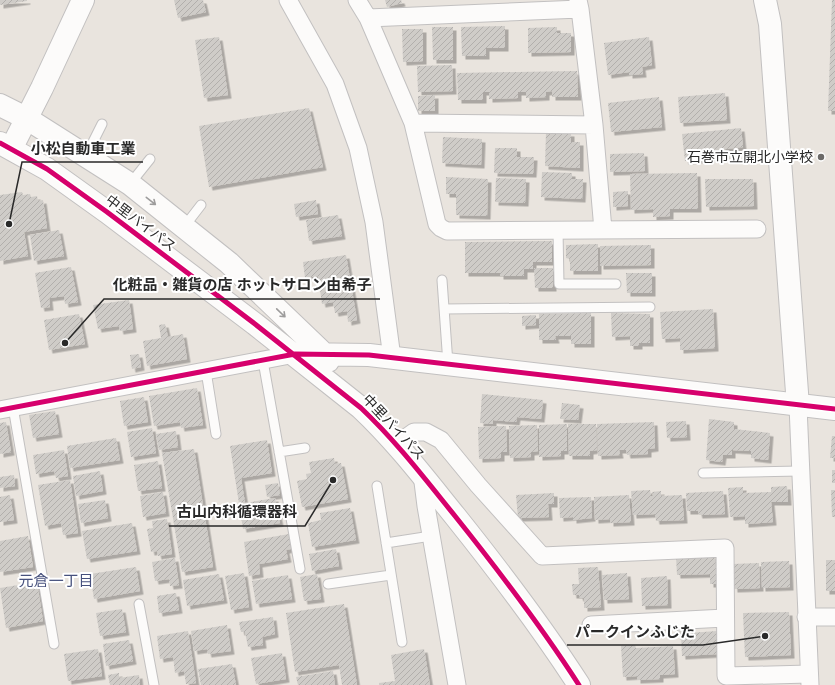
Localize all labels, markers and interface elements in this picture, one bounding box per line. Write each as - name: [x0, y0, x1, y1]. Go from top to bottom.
- callout: 小松自動車工業: [22, 135, 143, 162]
- text: 小松自動車工業: [30, 139, 136, 158]
- place label: 石巻市立開北小学校: [687, 148, 813, 166]
- marker: 石巻市立開北小学校: [816, 152, 826, 162]
- street label: 中里バイパス: [102, 191, 180, 255]
- one-way arrow: [145, 197, 156, 205]
- callout: 化粧品・雑貨の店 ホットサロン由希子: [104, 272, 380, 299]
- text: 化粧品・雑貨の店 ホットサロン由希子: [112, 275, 372, 294]
- one-way arrow: [276, 308, 286, 318]
- street label: 中里バイパス: [359, 390, 429, 464]
- callout: 古山内科循環器科: [169, 499, 305, 526]
- text: 古山内科循環器科: [177, 502, 297, 521]
- district label: 元倉一丁目: [18, 571, 94, 590]
- callout: パークインふじた: [567, 618, 703, 645]
- text: パークインふじた: [575, 622, 695, 641]

